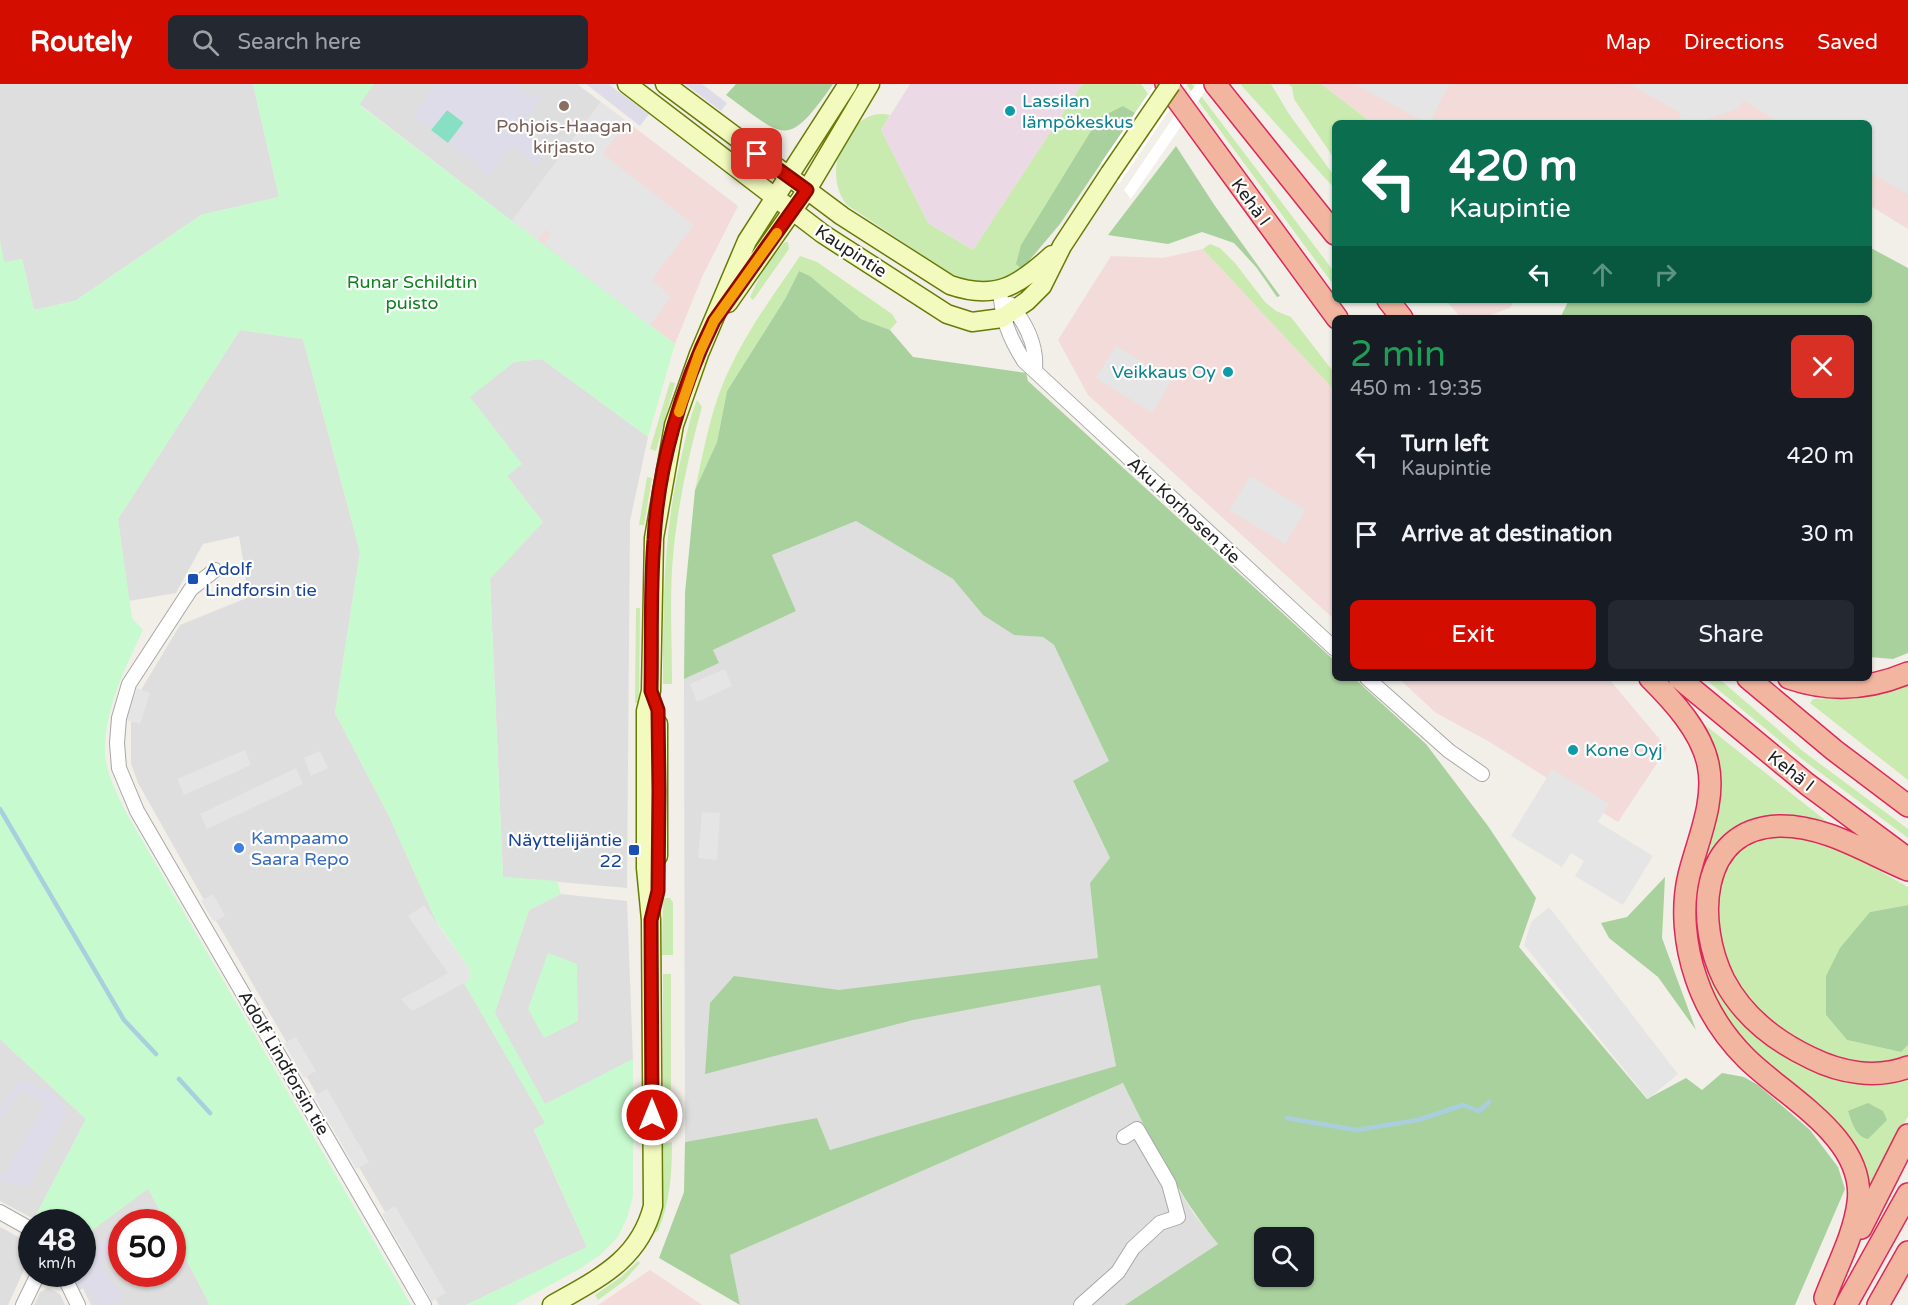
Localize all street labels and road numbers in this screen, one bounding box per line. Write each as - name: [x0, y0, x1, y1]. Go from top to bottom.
- street label: Kehä I: [1226, 174, 1276, 230]
- street label: Kaupintie: [811, 220, 891, 282]
- street label: Aku Korhosen tie: [1123, 452, 1245, 568]
- street label: Kehä I: [1763, 746, 1819, 796]
- street label: Adolf Lindforsin tie: [234, 987, 334, 1139]

